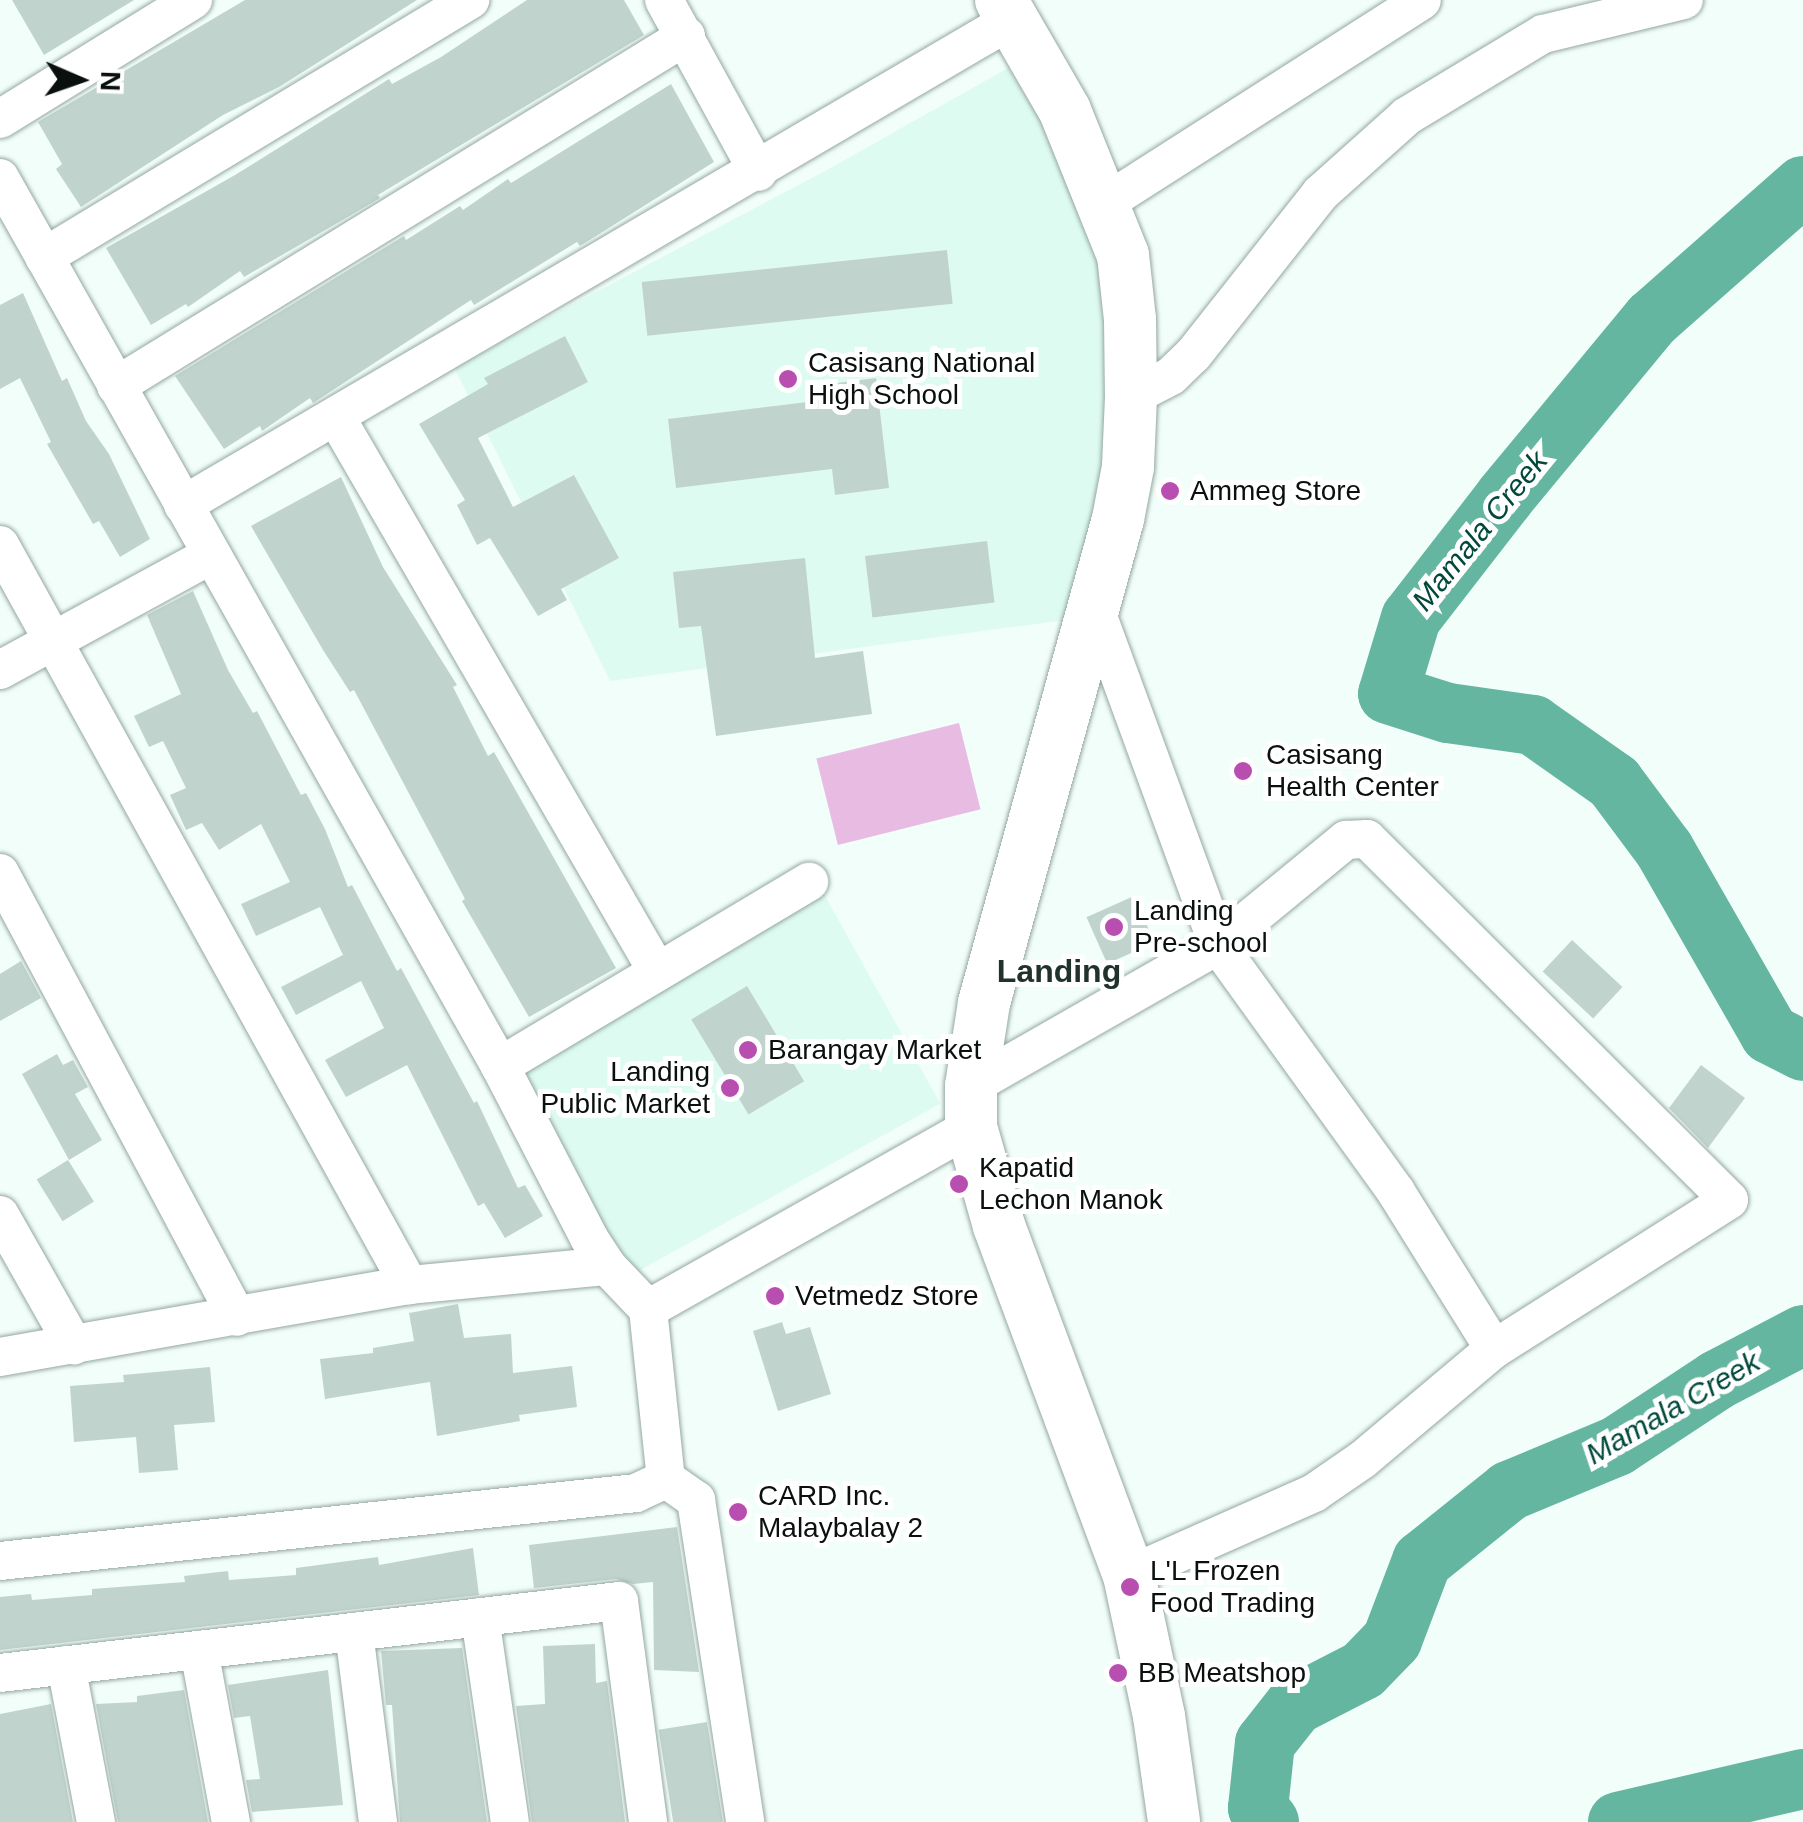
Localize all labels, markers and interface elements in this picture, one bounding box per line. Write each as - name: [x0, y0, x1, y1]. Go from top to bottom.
- north arrow: [30, 30, 130, 130]
- text: N: [95, 70, 126, 92]
- place label: Casisang National High School: [808, 346, 1035, 412]
- marker: Casisang National High School: [777, 368, 799, 390]
- water label: Mamala Creek: [1405, 444, 1555, 618]
- place label: Ammeg Store: [1190, 474, 1361, 508]
- marker: Ammeg Store: [1159, 480, 1181, 502]
- place label: Casisang Health Center: [1266, 738, 1439, 804]
- marker: Casisang Health Center: [1230, 758, 1256, 784]
- place label: Landing Pre-school: [1134, 894, 1268, 960]
- marker: Landing Pre-school: [1103, 916, 1125, 938]
- district label: Landing: [997, 952, 1121, 990]
- place label: Barangay Market: [768, 1033, 981, 1067]
- marker: Barangay Market: [737, 1039, 759, 1061]
- place label: Landing Public Market: [540, 1055, 710, 1121]
- marker: Landing Public Market: [719, 1077, 741, 1099]
- place label: Kapatid Lechon Manok: [979, 1151, 1163, 1217]
- marker: Kapatid Lechon Manok: [948, 1173, 970, 1195]
- place label: Vetmedz Store: [795, 1279, 979, 1313]
- marker: Vetmedz Store: [764, 1285, 786, 1307]
- water label: Mamala Creek: [1580, 1344, 1766, 1472]
- place label: CARD Inc. Malaybalay 2: [758, 1479, 923, 1545]
- marker: CARD Inc. Malaybalay 2: [727, 1501, 749, 1523]
- place label: L'L Frozen Food Trading: [1150, 1554, 1315, 1620]
- marker: L'L Frozen Food Trading: [1119, 1576, 1141, 1598]
- place label: BB Meatshop: [1138, 1656, 1306, 1690]
- marker: BB Meatshop: [1107, 1662, 1129, 1684]

